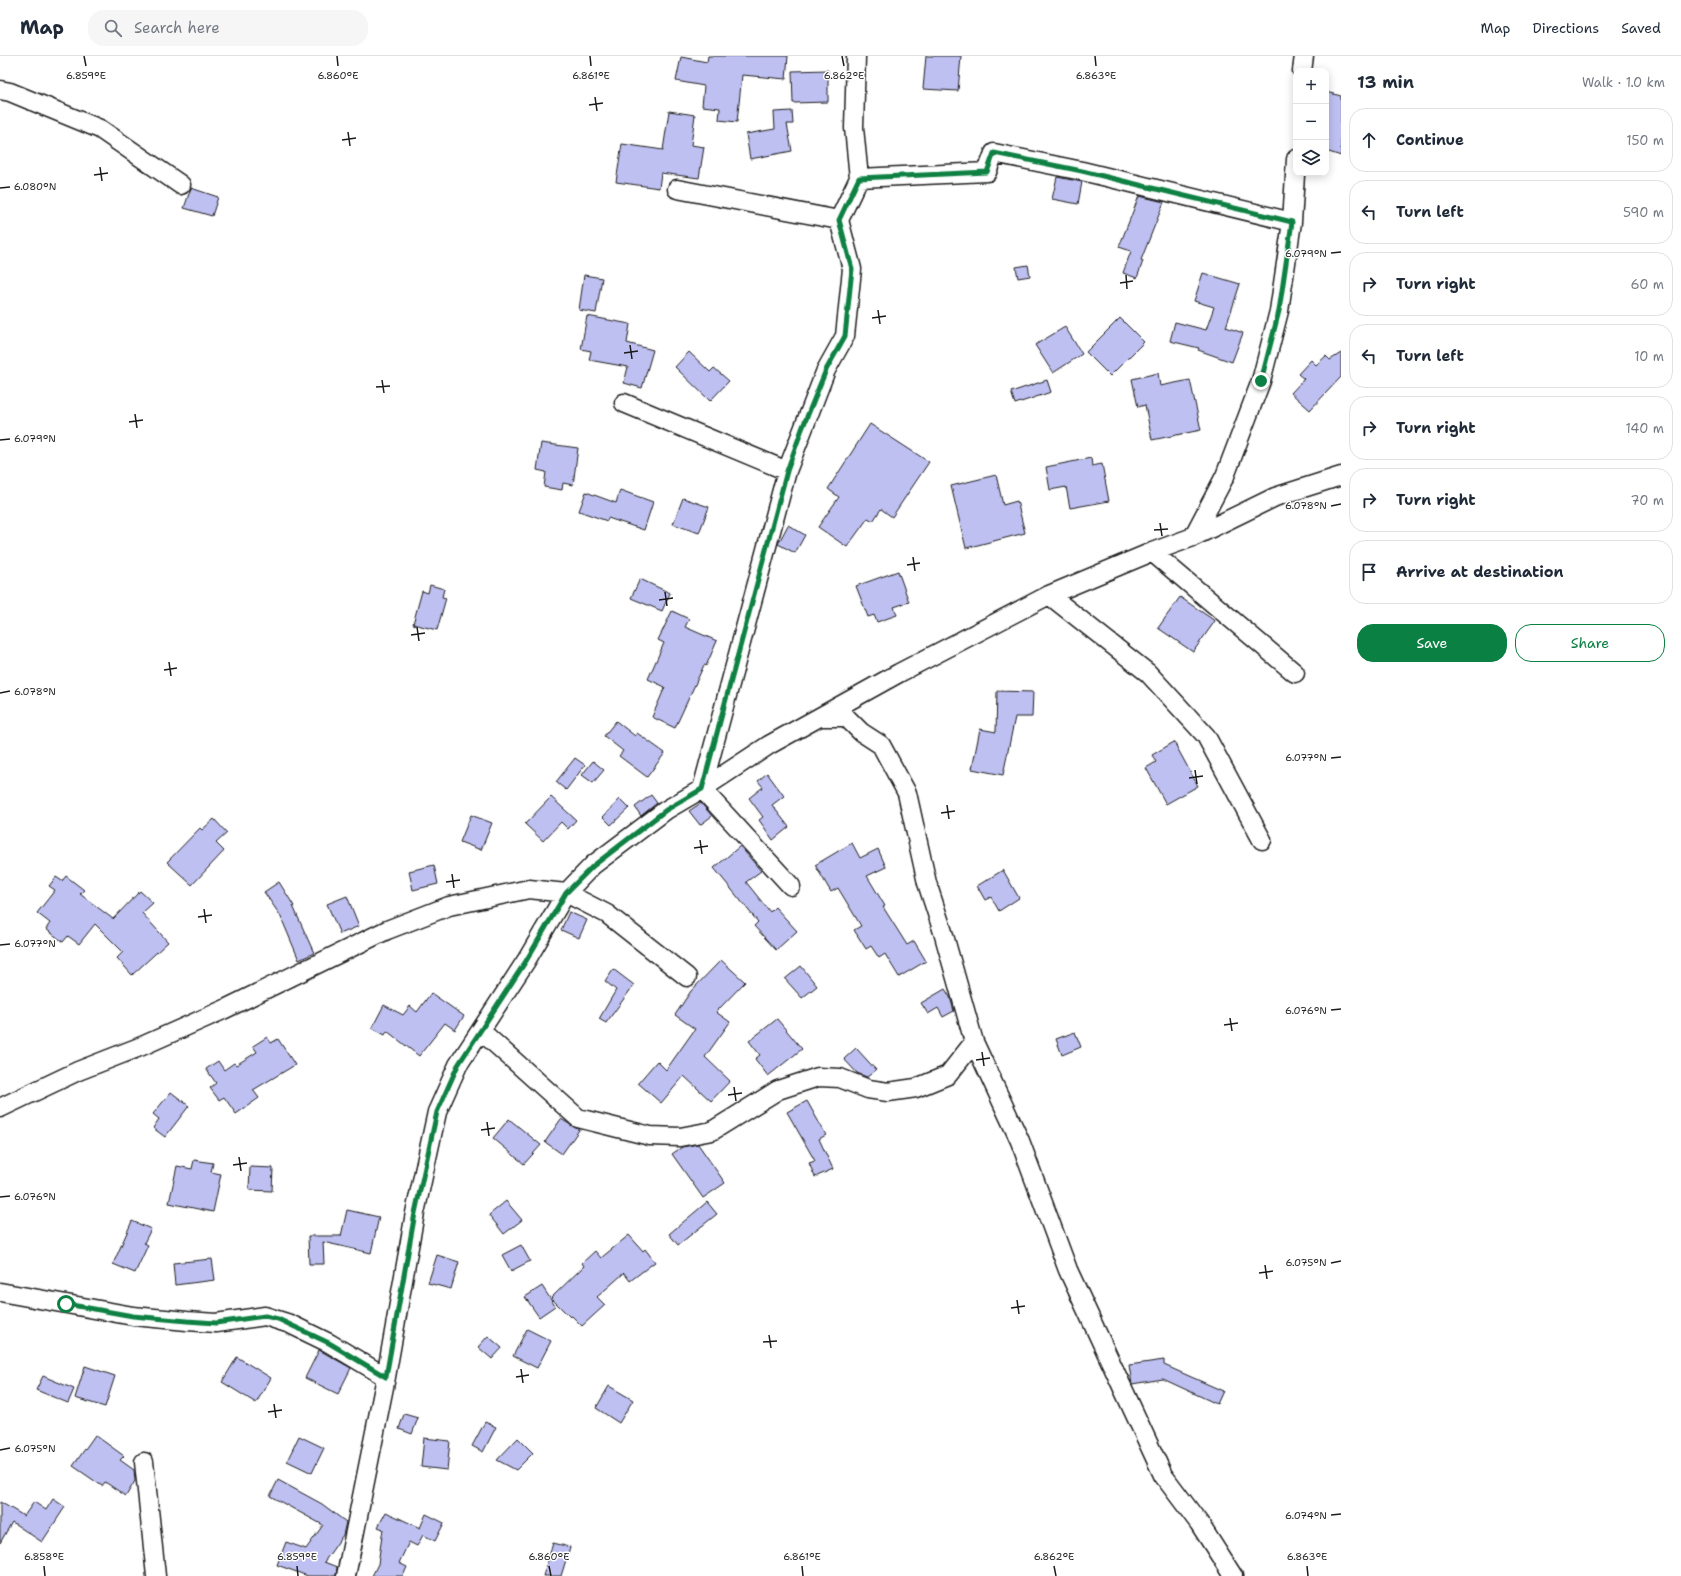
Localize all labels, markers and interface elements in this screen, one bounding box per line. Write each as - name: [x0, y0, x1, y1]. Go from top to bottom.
- search box: [88, 10, 368, 46]
- text: Map: [20, 15, 64, 40]
- icon: search: [102, 17, 124, 39]
- text: Search here: [134, 18, 220, 38]
- text: Map: [1481, 19, 1511, 37]
- text: Directions: [1533, 19, 1599, 37]
- text: Saved: [1621, 19, 1661, 37]
- map controls: [1293, 68, 1329, 176]
- button: +: [1293, 68, 1329, 104]
- text: 6.859°E: [66, 69, 106, 82]
- text: 6.860°E: [318, 69, 358, 82]
- text: 6.861°E: [572, 69, 610, 82]
- text: 6.862°E: [824, 69, 864, 82]
- text: 6.863°E: [1076, 69, 1116, 82]
- text: 13 min: [1357, 71, 1414, 93]
- text: Walk · 1.0 km: [1582, 74, 1665, 91]
- button: −: [1293, 104, 1329, 140]
- icon: ahead: [1358, 129, 1380, 151]
- text: Continue: [1396, 130, 1464, 150]
- text: 150 m: [1626, 132, 1664, 149]
- button: layers: [1293, 140, 1329, 176]
- text: 6.080°N: [14, 180, 56, 193]
- icon: left: [1358, 201, 1380, 223]
- text: Turn left: [1396, 202, 1464, 222]
- text: 590 m: [1623, 204, 1664, 221]
- text: 6.079°N: [1285, 247, 1327, 260]
- icon: right: [1358, 273, 1380, 295]
- text: Turn right: [1396, 274, 1476, 294]
- text: 60 m: [1631, 276, 1664, 293]
- icon: left: [1358, 345, 1380, 367]
- text: Turn left: [1396, 346, 1464, 366]
- text: 10 m: [1634, 348, 1664, 365]
- route end: [1252, 372, 1270, 390]
- icon: right: [1358, 417, 1380, 439]
- text: Turn right: [1396, 418, 1476, 438]
- text: 140 m: [1625, 420, 1664, 437]
- text: 6.079°N: [14, 432, 56, 445]
- icon: right: [1358, 489, 1380, 511]
- text: Turn right: [1396, 490, 1476, 510]
- text: 70 m: [1630, 492, 1664, 509]
- text: 6.078°N: [1285, 499, 1327, 512]
- icon: arrive: [1358, 561, 1380, 583]
- text: Arrive at destination: [1396, 562, 1564, 582]
- button: Save: [1357, 624, 1507, 662]
- button: Share: [1515, 624, 1665, 662]
- text: 6.078°N: [14, 685, 56, 698]
- text: 6.077°N: [1285, 751, 1327, 764]
- text: 6.077°N: [14, 937, 56, 950]
- text: 6.076°N: [1285, 1004, 1327, 1017]
- text: 6.076°N: [14, 1190, 56, 1203]
- text: 6.075°N: [1285, 1256, 1327, 1269]
- route start: [57, 1295, 75, 1313]
- text: 6.075°N: [14, 1442, 56, 1455]
- text: 6.074°N: [1285, 1509, 1327, 1522]
- text: 6.858°E: [24, 1550, 64, 1563]
- text: 6.859°E: [277, 1550, 317, 1563]
- text: 6.860°E: [529, 1550, 569, 1563]
- text: 6.861°E: [783, 1550, 821, 1563]
- text: 6.862°E: [1034, 1550, 1074, 1563]
- text: 6.863°E: [1287, 1550, 1327, 1563]

